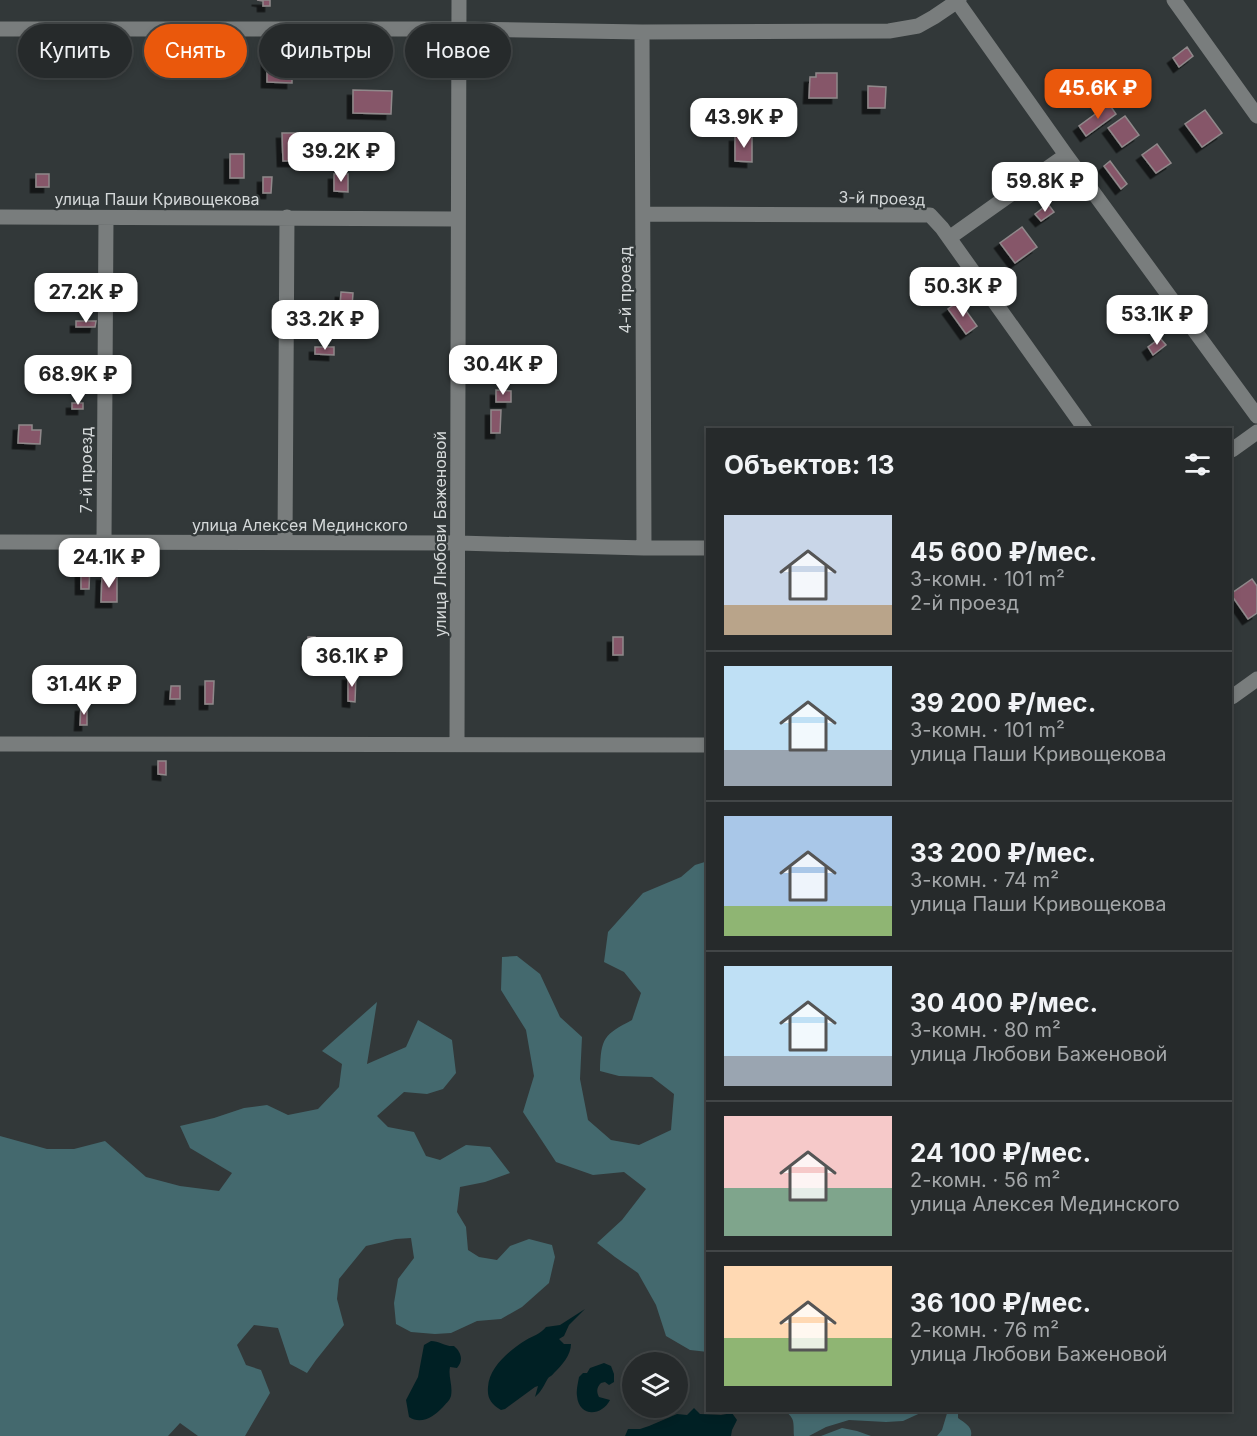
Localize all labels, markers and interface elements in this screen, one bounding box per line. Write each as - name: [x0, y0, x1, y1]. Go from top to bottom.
- chip: Купить: [18, 24, 132, 78]
- chip: Снять: [144, 24, 247, 78]
- chip: Фильтры: [259, 24, 393, 78]
- chip: Новое: [405, 24, 511, 78]
- pin: 45.6K ₽: [1043, 69, 1153, 120]
- text: 45.6K ₽: [1059, 76, 1137, 100]
- pin: 43.9K ₽: [689, 98, 799, 149]
- text: 43.9K ₽: [704, 105, 784, 129]
- pin: 39.2K ₽: [286, 132, 396, 183]
- text: 39.2K ₽: [302, 139, 380, 163]
- pin: 59.8K ₽: [990, 162, 1100, 213]
- text: 59.8K ₽: [1006, 169, 1084, 193]
- street label: 3-й проезд: [838, 186, 926, 210]
- street label: улица Паши Кривощекова: [54, 189, 260, 209]
- street label: 4-й проезд: [615, 246, 635, 334]
- pin: 50.3K ₽: [908, 267, 1018, 318]
- pin: 27.2K ₽: [31, 273, 141, 324]
- text: 50.3K ₽: [924, 274, 1002, 298]
- text: 27.2K ₽: [49, 280, 123, 304]
- pin: 53.1K ₽: [1102, 295, 1212, 346]
- pin: 33.2K ₽: [270, 300, 380, 351]
- text: 53.1K ₽: [1121, 302, 1193, 326]
- text: 33.2K ₽: [286, 307, 364, 331]
- pin: 30.4K ₽: [448, 345, 558, 396]
- text: 30.4K ₽: [463, 352, 543, 376]
- pin: 68.9K ₽: [23, 355, 133, 406]
- text: 68.9K ₽: [39, 362, 117, 386]
- street label: 7-й проезд: [76, 427, 96, 513]
- street label: улица Любови Баженовой: [430, 431, 450, 637]
- icon: filters: [1181, 448, 1214, 481]
- text: Объектов: 13: [724, 449, 895, 480]
- street label: улица Алексея Мединского: [192, 515, 408, 535]
- text: 45 600 ₽/мес.: [910, 536, 1097, 567]
- pin: 24.1K ₽: [54, 538, 164, 589]
- icon: home: [772, 539, 844, 611]
- text: 24.1K ₽: [73, 545, 145, 569]
- text: 3-комн. · 101 m²: [910, 567, 1065, 591]
- text: 2-й проезд: [910, 591, 1019, 615]
- pin: 36.1K ₽: [297, 637, 407, 688]
- text: 36.1K ₽: [316, 644, 388, 668]
- pin: 31.4K ₽: [29, 665, 139, 716]
- text: 31.4K ₽: [46, 672, 122, 696]
- text: 39 200 ₽/мес.: [910, 687, 1096, 718]
- icon: home: [772, 690, 844, 762]
- text: 3-комн. · 101 m²: [910, 718, 1065, 742]
- text: улица Паши Кривощекова: [910, 742, 1166, 766]
- text: 33 200 ₽/мес.: [910, 837, 1096, 868]
- icon: home: [772, 840, 844, 912]
- text: 3-комн. · 74 m²: [910, 868, 1059, 892]
- text: улица Паши Кривощекова: [910, 892, 1166, 916]
- text: 30 400 ₽/мес.: [910, 987, 1098, 1018]
- icon: home: [772, 990, 844, 1062]
- text: 3-комн. · 80 m²: [910, 1018, 1061, 1042]
- text: улица Любови Баженовой: [910, 1042, 1167, 1066]
- text: 24 100 ₽/мес.: [910, 1137, 1091, 1168]
- icon: home: [772, 1140, 844, 1212]
- text: 2-комн. · 56 m²: [910, 1168, 1060, 1192]
- text: улица Алексея Мединского: [910, 1192, 1180, 1216]
- text: 36 100 ₽/мес.: [910, 1287, 1091, 1318]
- icon: home: [772, 1290, 844, 1362]
- text: 2-комн. · 76 m²: [910, 1318, 1059, 1342]
- text: улица Любови Баженовой: [910, 1342, 1167, 1366]
- map controls: [622, 1352, 688, 1418]
- button: layers: [622, 1352, 688, 1418]

